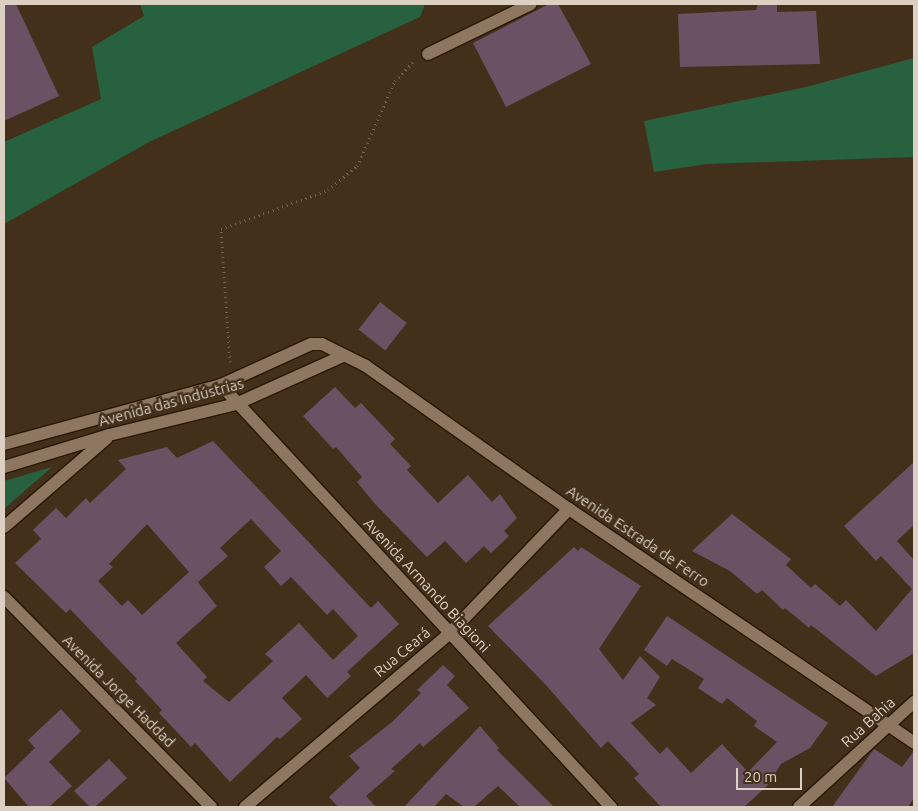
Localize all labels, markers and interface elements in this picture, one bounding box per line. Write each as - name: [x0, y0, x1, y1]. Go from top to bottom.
- street label: Avenida das Indústrias: [97, 374, 245, 430]
- street label: Avenida Estrada de Ferro: [563, 482, 713, 590]
- street label: Avenida Armando Biagioni: [360, 514, 494, 656]
- street label: Rua Ceará: [370, 623, 434, 681]
- street label: Avenida Jorge Haddad: [59, 631, 179, 751]
- street label: Rua Bahia: [837, 693, 899, 751]
- scale bar: [738, 758, 804, 790]
- text: 20 m: [744, 768, 777, 785]

